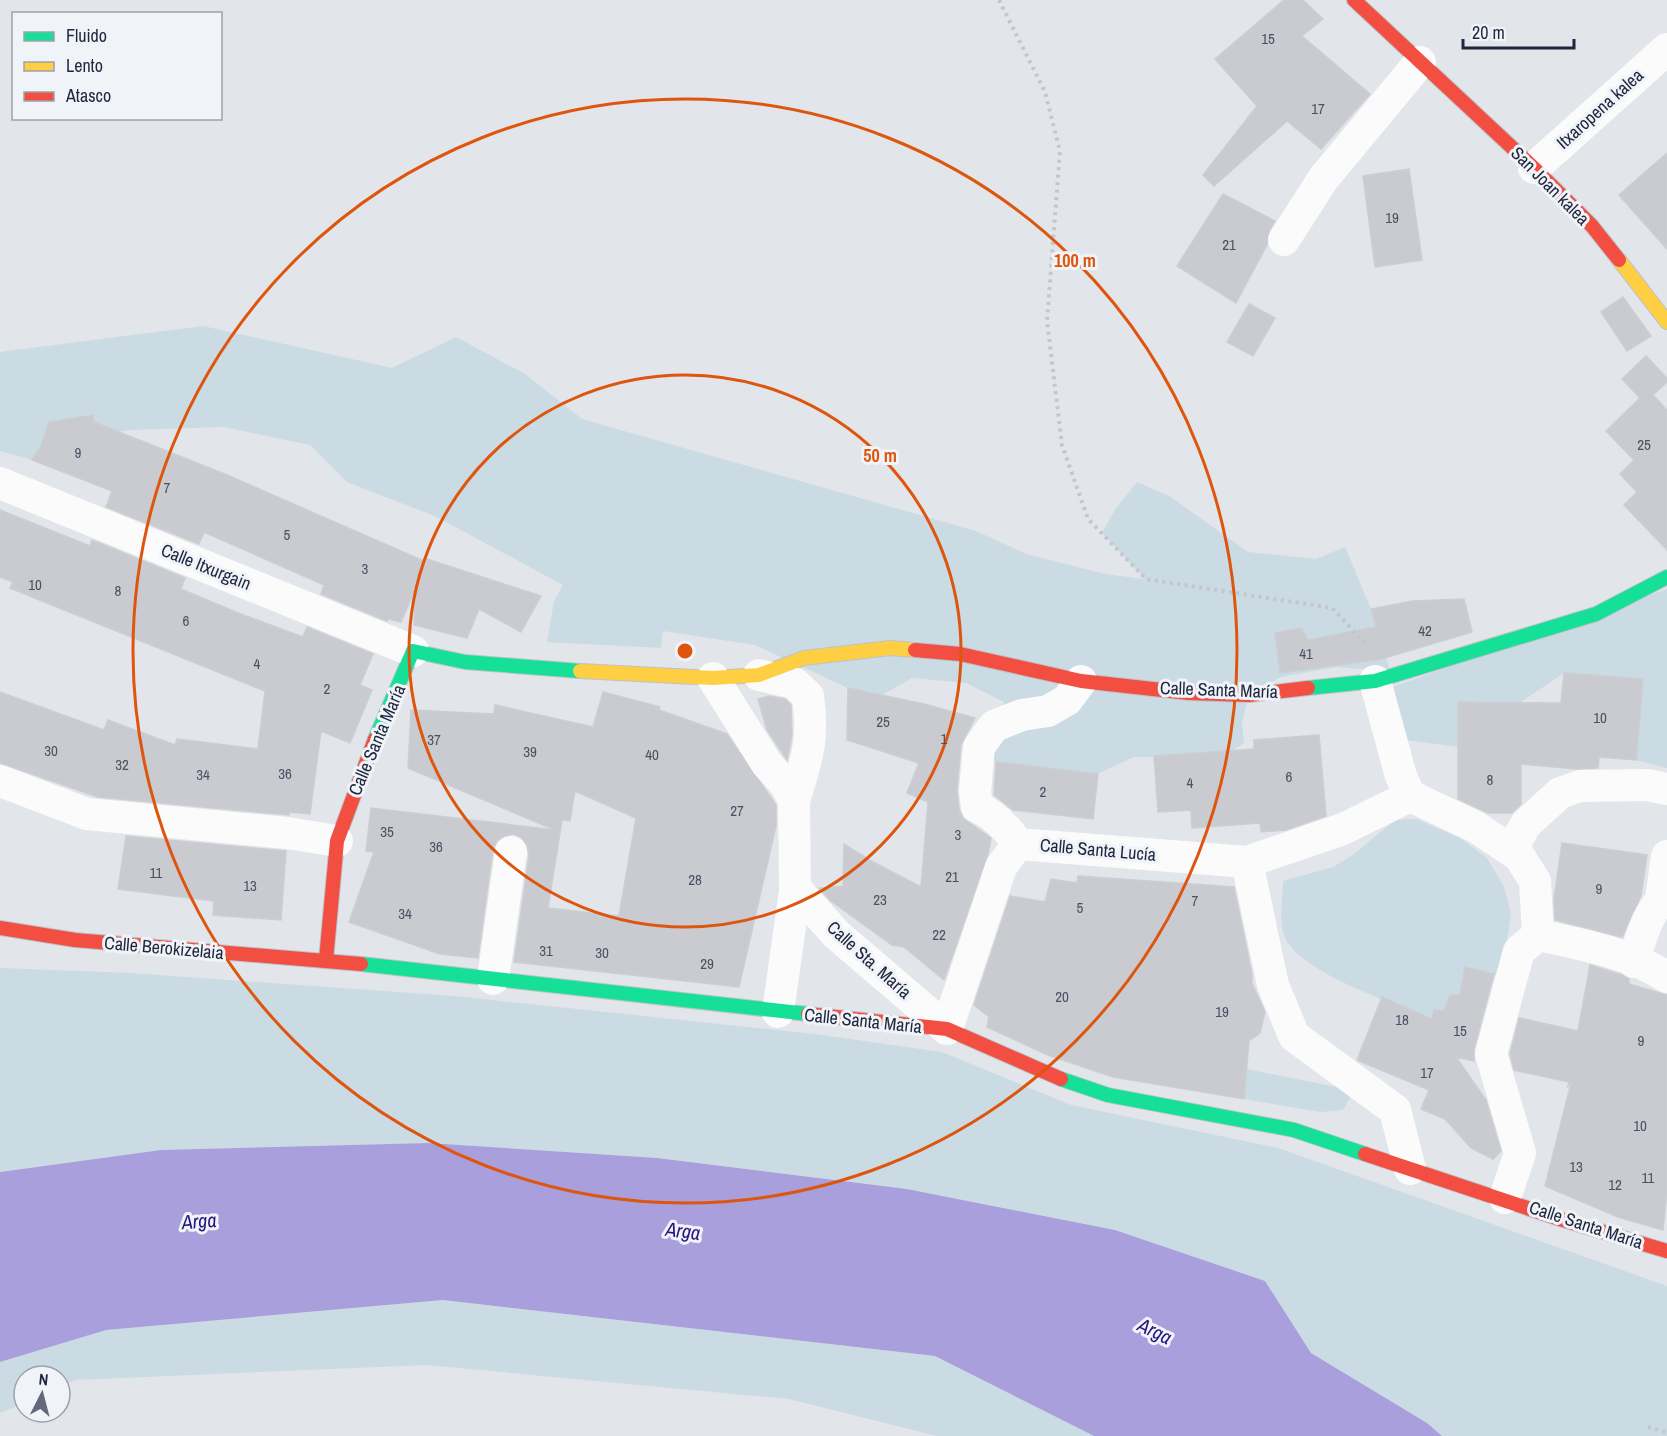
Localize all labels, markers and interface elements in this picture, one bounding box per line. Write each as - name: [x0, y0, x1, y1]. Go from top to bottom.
- legend: [12, 12, 222, 120]
- scale bar: [1463, 12, 1574, 50]
- text: 20 m: [1472, 20, 1505, 45]
- text: Fluido: [66, 23, 107, 48]
- house number: 15: [1261, 28, 1275, 49]
- text: Lento: [66, 53, 103, 78]
- street label: Itxaropena kalea: [1551, 63, 1649, 154]
- text: Atasco: [65, 83, 111, 108]
- house number: 17: [1311, 98, 1325, 119]
- street label: San Joan kalea: [1506, 141, 1595, 230]
- house number: 19: [1385, 207, 1399, 228]
- house number: 21: [1222, 234, 1236, 255]
- text: 100 m: [1054, 248, 1096, 273]
- house number: 25: [1637, 434, 1651, 455]
- house number: 9: [75, 442, 82, 463]
- text: 50 m: [863, 443, 897, 468]
- house number: 7: [164, 477, 171, 498]
- house number: 5: [284, 524, 291, 545]
- street label: Calle Itxurgain: [157, 537, 255, 596]
- house number: 3: [362, 558, 369, 579]
- house number: 10: [28, 574, 42, 595]
- house number: 8: [115, 580, 122, 601]
- house number: 6: [183, 610, 190, 631]
- house number: 42: [1418, 620, 1432, 641]
- centre of rings: [675, 641, 695, 661]
- house number: 41: [1299, 643, 1313, 664]
- house number: 4: [254, 653, 261, 674]
- street label: Calle Santa María: [1160, 675, 1278, 704]
- house number: 2: [324, 678, 331, 699]
- street label: Calle Santa María: [342, 681, 411, 799]
- house number: 10: [1593, 707, 1607, 728]
- house number: 25: [876, 711, 890, 732]
- house number: 1: [941, 728, 948, 749]
- house number: 37: [427, 729, 441, 750]
- house number: 30: [44, 740, 58, 761]
- house number: 39: [523, 741, 537, 762]
- house number: 40: [645, 744, 659, 765]
- house number: 32: [115, 754, 129, 775]
- house number: 36: [278, 763, 292, 784]
- house number: 34: [196, 764, 210, 785]
- house number: 6: [1286, 766, 1293, 787]
- house number: 8: [1487, 769, 1494, 790]
- house number: 4: [1187, 772, 1194, 793]
- house number: 2: [1040, 781, 1047, 802]
- house number: 27: [730, 800, 744, 821]
- house number: 35: [380, 821, 394, 842]
- house number: 3: [955, 824, 962, 845]
- street label: Calle Santa Lucía: [1039, 832, 1157, 867]
- house number: 36: [429, 836, 443, 857]
- house number: 11: [150, 862, 163, 883]
- house number: 21: [945, 866, 959, 887]
- house number: 28: [688, 869, 702, 890]
- house number: 13: [243, 875, 257, 896]
- house number: 9: [1596, 878, 1603, 899]
- house number: 23: [873, 889, 887, 910]
- house number: 7: [1192, 890, 1199, 911]
- house number: 5: [1077, 897, 1084, 918]
- house number: 34: [398, 903, 412, 924]
- street label: Calle Sta. María: [822, 915, 917, 1004]
- house number: 22: [932, 924, 946, 945]
- street label: Calle Berokizelaia: [103, 930, 225, 965]
- house number: 31: [539, 940, 553, 961]
- house number: 30: [595, 942, 609, 963]
- house number: 29: [700, 953, 714, 974]
- house number: 20: [1055, 986, 1069, 1007]
- house number: 19: [1215, 1001, 1229, 1022]
- street label: Calle Santa María: [803, 1002, 923, 1039]
- house number: 18: [1395, 1009, 1409, 1030]
- house number: 15: [1453, 1020, 1467, 1041]
- house number: 9: [1638, 1030, 1645, 1051]
- house number: 17: [1420, 1062, 1434, 1083]
- house number: 10: [1633, 1115, 1647, 1136]
- house number: 13: [1569, 1156, 1583, 1177]
- house number: 11: [1642, 1167, 1655, 1188]
- house number: 12: [1608, 1174, 1622, 1195]
- street label: Calle Santa María: [1526, 1194, 1646, 1255]
- water label: Arga: [180, 1206, 217, 1235]
- water label: Arga: [663, 1215, 702, 1246]
- water label: Arga: [1133, 1310, 1177, 1350]
- north arrow: [12, 1364, 72, 1424]
- text: N: [38, 1368, 49, 1391]

